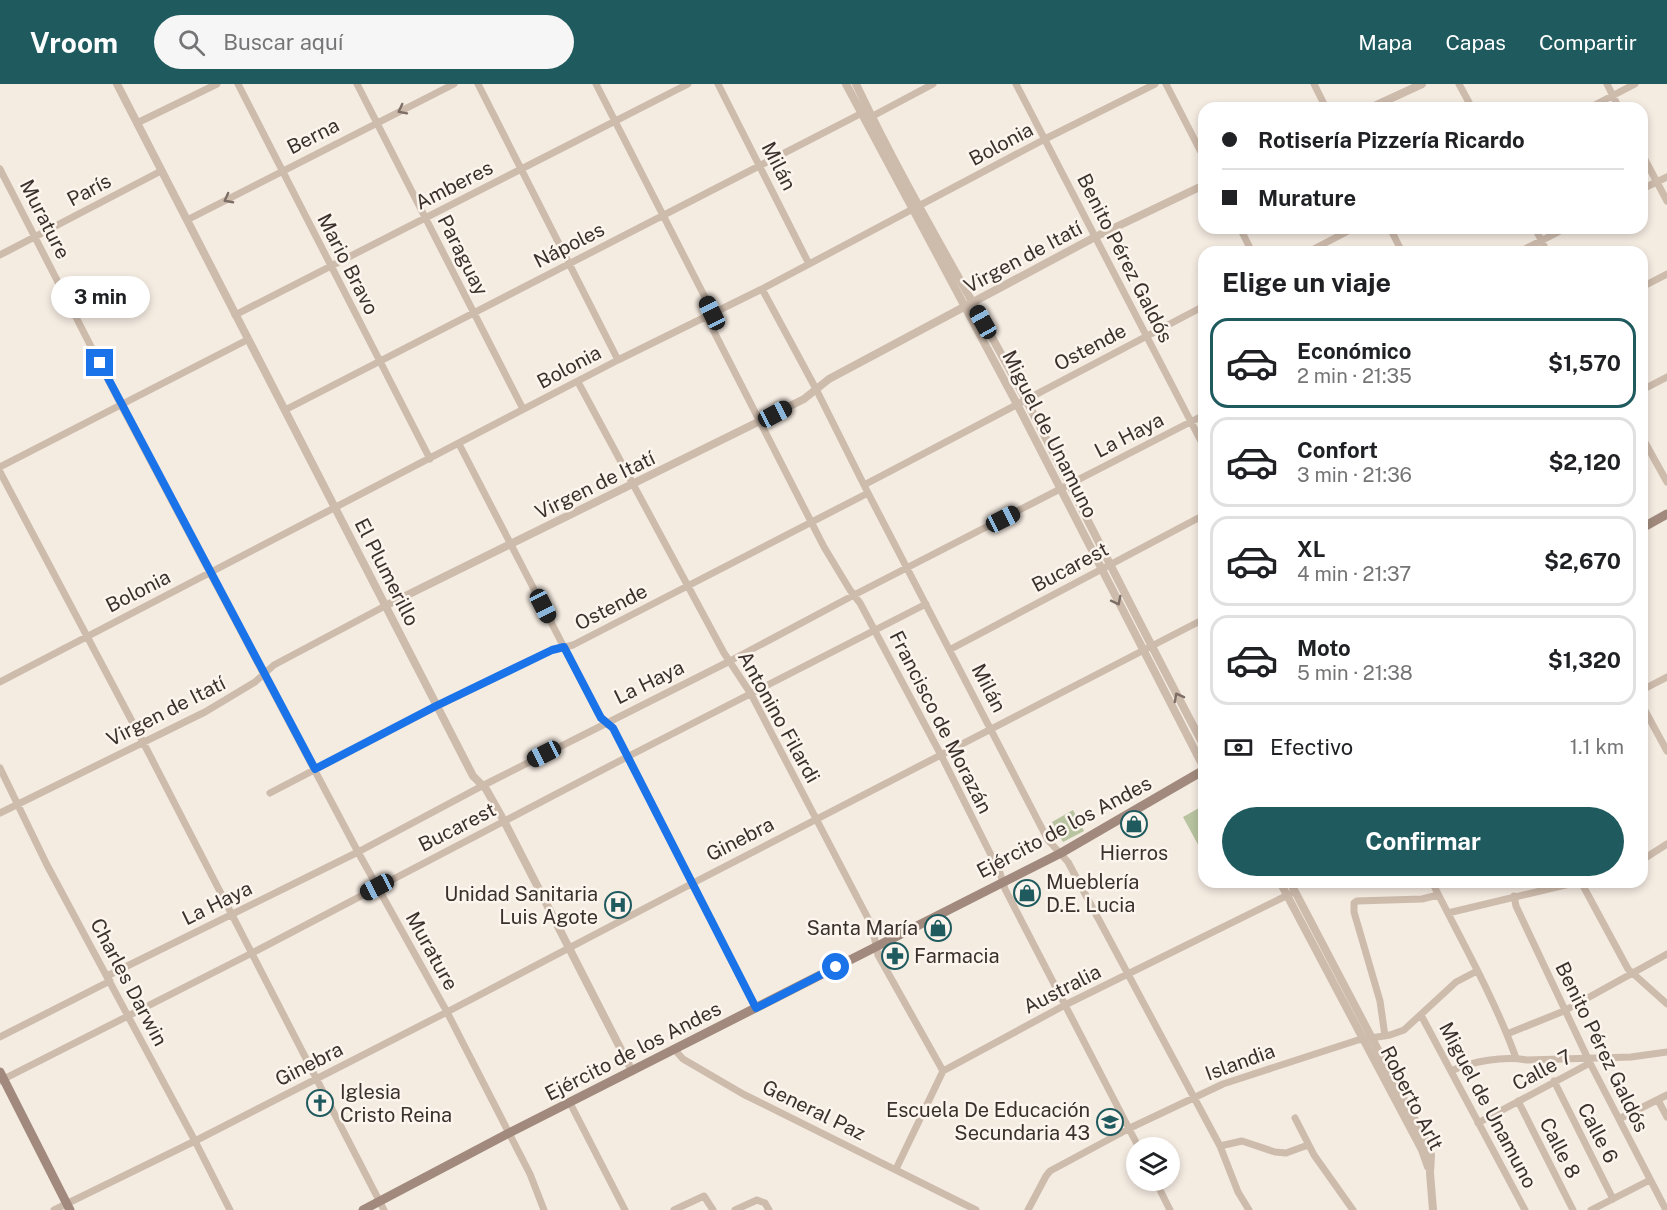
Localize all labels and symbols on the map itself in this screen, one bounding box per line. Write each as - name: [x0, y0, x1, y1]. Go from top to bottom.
- one-way arrow: [397, 103, 408, 114]
- street label: Berna: [283, 113, 343, 159]
- street label: Bolonia: [965, 117, 1037, 171]
- street label: Milán: [757, 138, 801, 194]
- street label: Amberes: [411, 155, 497, 215]
- street label: París: [63, 169, 115, 211]
- street label: Benito Pérez Galdós: [1072, 169, 1178, 347]
- street label: Murature: [15, 175, 75, 263]
- one-way arrow: [223, 191, 234, 203]
- street label: Mario Bravo: [312, 209, 384, 319]
- street label: Paraguay: [432, 211, 494, 300]
- street label: Virgen de Itatí: [960, 215, 1087, 298]
- street label: Nápoles: [530, 217, 608, 273]
- callout: 3 min: [51, 276, 150, 318]
- car: [696, 293, 728, 333]
- car: [966, 302, 1000, 342]
- street label: Ostende: [1050, 318, 1130, 376]
- street label: Bolonia: [533, 340, 605, 394]
- street label: Miguel de Unamuno: [997, 346, 1103, 522]
- route end: [86, 349, 113, 376]
- car: [755, 398, 795, 430]
- street label: La Haya: [1090, 407, 1168, 463]
- street label: Virgen de Itatí: [531, 445, 660, 524]
- car: [983, 503, 1023, 535]
- street label: El Plumerillo: [350, 514, 424, 630]
- street label: Bucarest: [1028, 537, 1112, 597]
- street label: Bolonia: [102, 565, 174, 617]
- street label: Ostende: [571, 579, 651, 635]
- car: [527, 586, 559, 626]
- one-way arrow: [1110, 595, 1121, 605]
- street label: Francisco de Morazán: [884, 627, 998, 817]
- street label: Antonino Filardi: [733, 647, 825, 787]
- street label: La Haya: [610, 655, 688, 709]
- street label: Milán: [967, 660, 1011, 716]
- street label: Virgen de Itatí: [103, 670, 230, 751]
- one-way arrow: [1174, 692, 1185, 703]
- car: [524, 738, 564, 770]
- street label: Ejército de los Andes: [973, 771, 1155, 883]
- street label: Bucarest: [414, 797, 500, 857]
- shop icon: Hierros: [1119, 809, 1149, 839]
- street label: Ginebra: [702, 812, 778, 866]
- place label: Hierros: [1100, 841, 1168, 865]
- place label: Mueblería D.E. Lucia: [1046, 870, 1139, 917]
- car: [357, 871, 397, 903]
- street label: La Haya: [178, 876, 256, 930]
- shop icon: Mueblería D.E. Lucia: [1012, 878, 1042, 908]
- place label: Unidad Sanitaria Luis Agote: [444, 882, 598, 929]
- hospital icon: Unidad Sanitaria Luis Agote: [603, 890, 633, 920]
- street label: Murature: [401, 908, 463, 994]
- shop icon: Santa María: [923, 913, 953, 943]
- street label: Charles Darwin: [85, 914, 173, 1050]
- place label: Santa María: [806, 916, 918, 940]
- pharmacy icon: Farmacia: [880, 941, 910, 971]
- place label: Farmacia: [914, 944, 1000, 968]
- route start: [822, 953, 849, 980]
- street label: Benito Pérez Galdós: [1550, 958, 1654, 1136]
- street label: Australia: [1019, 959, 1105, 1019]
- street label: Ejército de los Andes: [541, 996, 725, 1106]
- street label: Miguel de Unamuno: [1434, 1018, 1542, 1192]
- street label: Ginebra: [271, 1037, 347, 1091]
- street label: Islandia: [1202, 1038, 1278, 1086]
- street label: Roberto Arlt: [1375, 1042, 1449, 1154]
- street label: Calle 7: [1508, 1044, 1576, 1096]
- street label: General Paz: [759, 1075, 869, 1145]
- place label: Iglesia Cristo Reina: [340, 1080, 452, 1127]
- church icon: Iglesia Cristo Reina: [305, 1088, 335, 1118]
- place label: Escuela De Educación Secundaria 43: [886, 1098, 1090, 1145]
- street label: Calle 6: [1573, 1099, 1623, 1167]
- school or university icon: Escuela De Educación Secundaria 43: [1095, 1107, 1125, 1137]
- street label: Calle 8: [1535, 1114, 1585, 1182]

